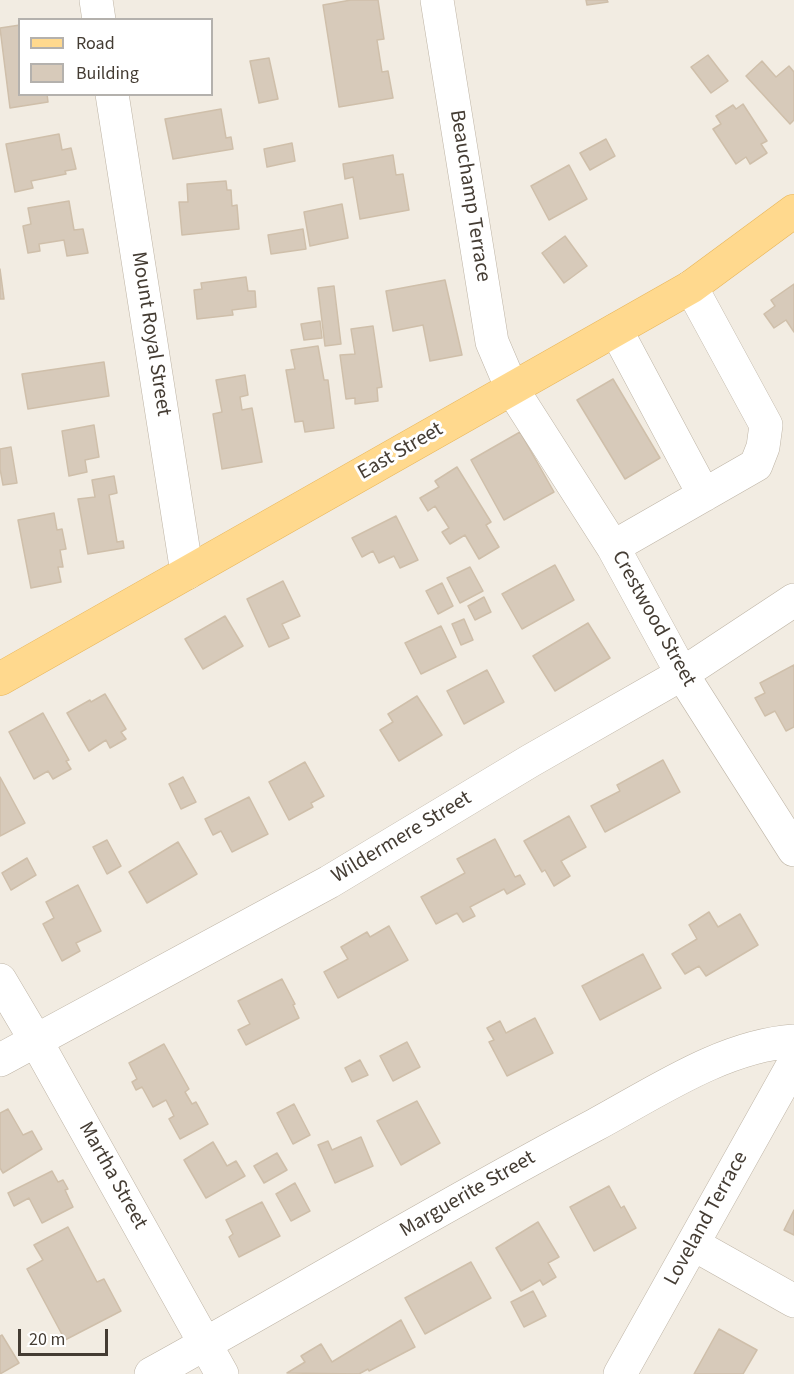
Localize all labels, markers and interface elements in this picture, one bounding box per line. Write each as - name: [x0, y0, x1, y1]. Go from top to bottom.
- legend: [18, 18, 213, 96]
- text: Road: [76, 31, 115, 56]
- text: Building: [76, 61, 139, 86]
- street label: Beauchamp Terrace: [443, 108, 495, 284]
- street label: Mount Royal Street: [125, 250, 175, 418]
- street label: East Street: [354, 418, 448, 486]
- street label: Crestwood Street: [605, 547, 701, 691]
- street label: Wildermere Street: [328, 786, 476, 890]
- street label: Martha Street: [72, 1118, 152, 1234]
- street label: Marguerite Street: [396, 1146, 540, 1244]
- street label: Loveland Terrace: [660, 1148, 754, 1290]
- scale bar: [21, 1317, 111, 1355]
- text: 20 m: [29, 1327, 65, 1352]

